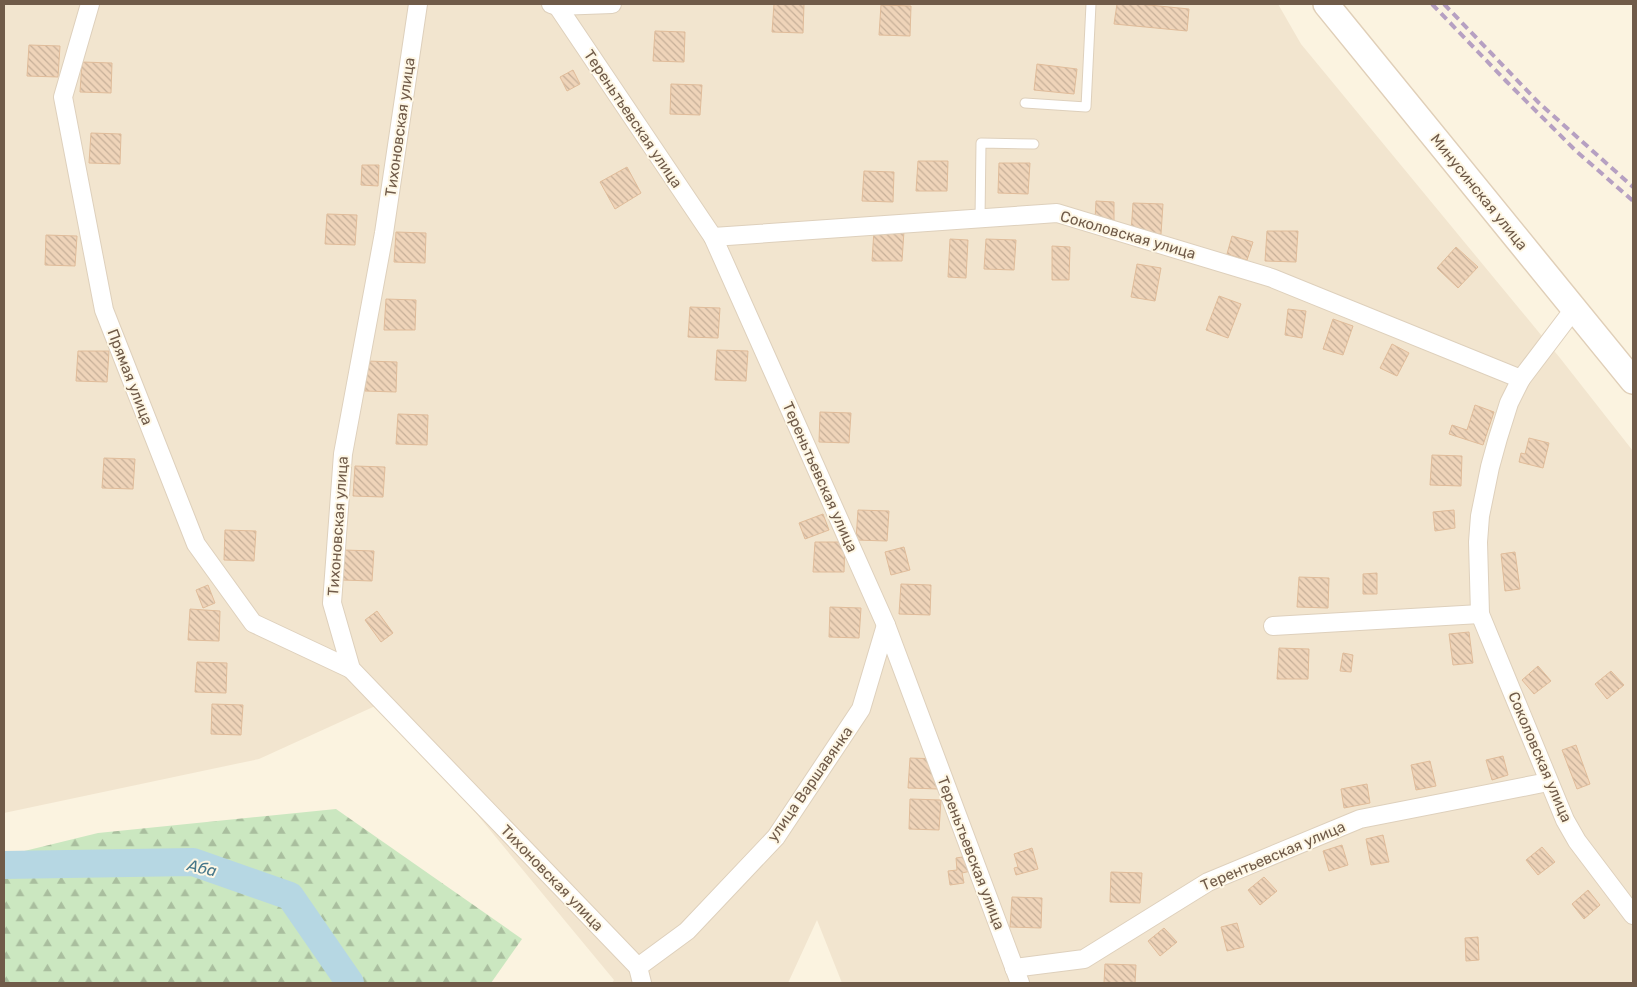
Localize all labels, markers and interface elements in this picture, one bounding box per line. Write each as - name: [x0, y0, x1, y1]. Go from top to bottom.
- street label: Тереньтьевская улица: [580, 47, 686, 191]
- street label: Тихоновская улица: [381, 56, 419, 198]
- street label: Минусинская улица: [1427, 130, 1531, 254]
- street label: Соколовская улица: [1058, 207, 1198, 263]
- street label: Прямая улица: [103, 326, 157, 428]
- street label: Тереньтьевская улица: [779, 399, 861, 555]
- street label: Тихоновская улица: [324, 455, 352, 597]
- street label: Соколовская улица: [1504, 689, 1576, 825]
- street label: улица Варшавянка: [764, 723, 856, 845]
- street label: Тереньтьевская улица: [933, 774, 1009, 932]
- street label: Терентьевская улица: [1198, 817, 1348, 895]
- street label: Тихоновская улица: [497, 821, 607, 935]
- water label: Аба: [185, 855, 218, 881]

